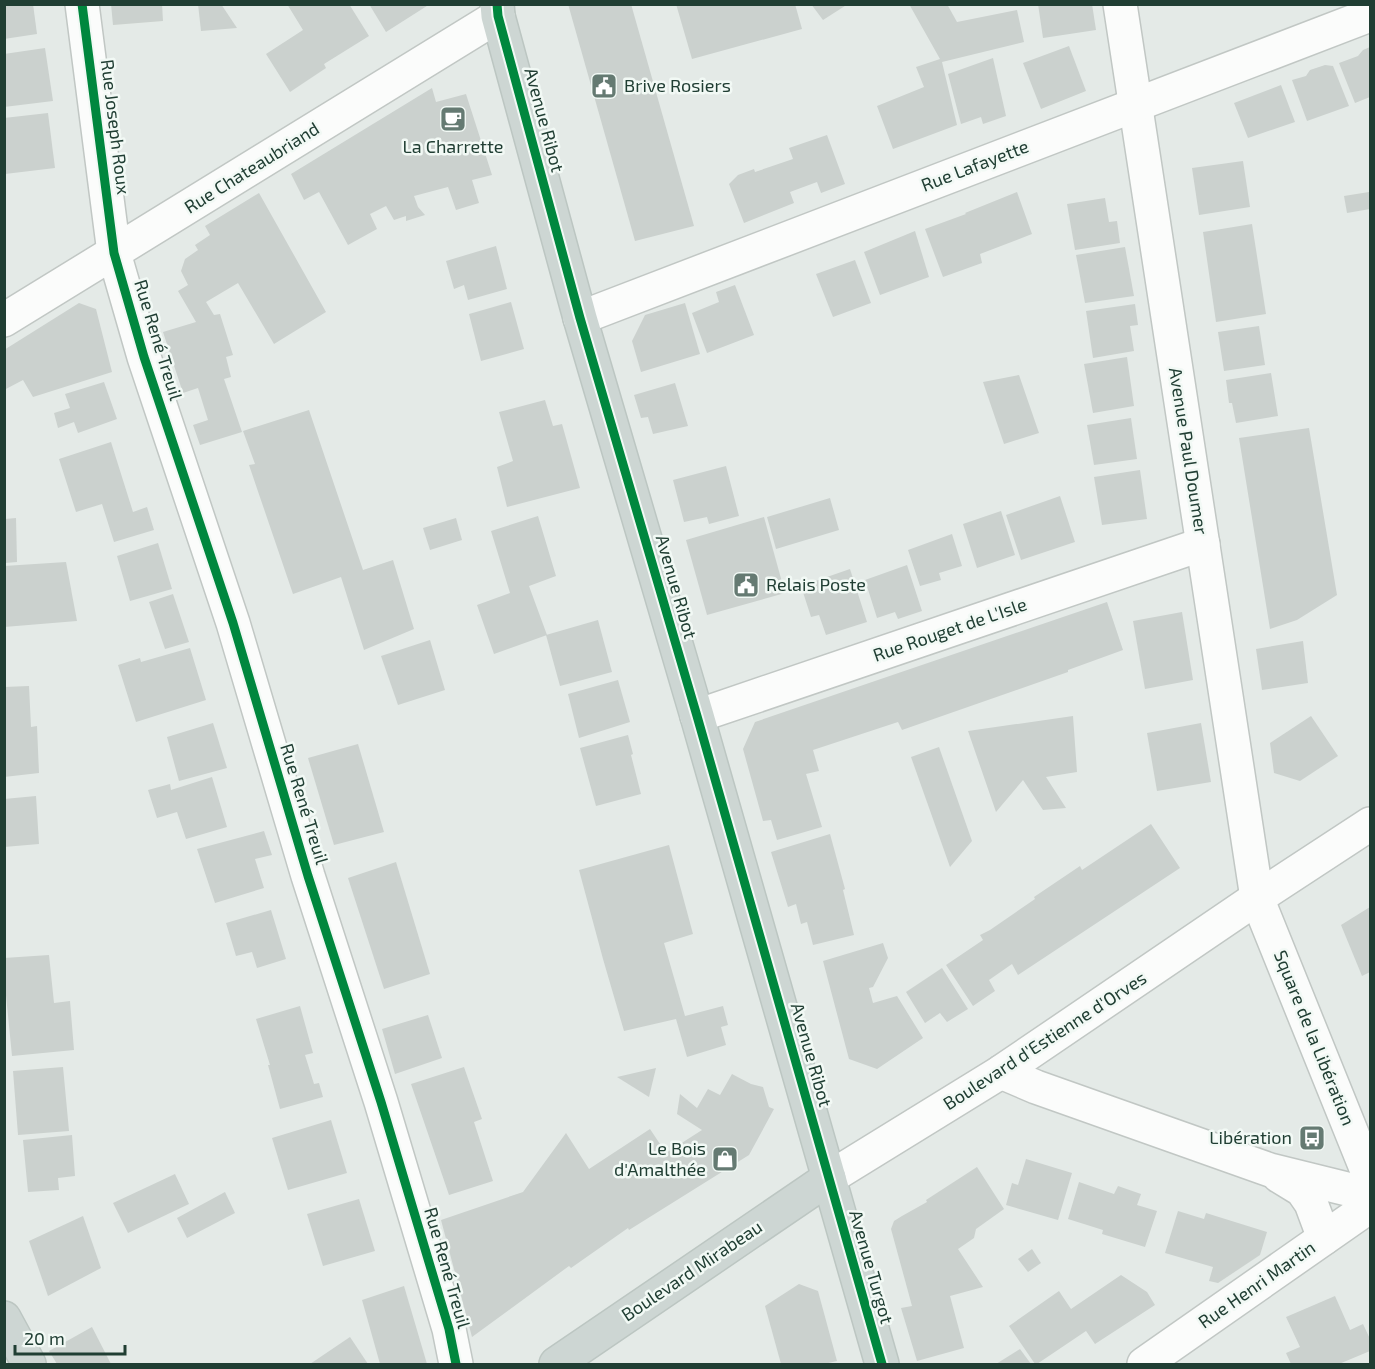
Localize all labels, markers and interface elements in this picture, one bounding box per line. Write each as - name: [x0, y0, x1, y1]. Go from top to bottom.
- street label: Rue Joseph Roux: [97, 58, 135, 196]
- street label: Avenue Ribot: [520, 65, 570, 175]
- public building icon: Brive Rosiers: [589, 71, 619, 101]
- place label: Brive Rosiers: [624, 74, 731, 96]
- cafe icon: La Charrette: [438, 104, 468, 134]
- street label: Rue Chateaubriand: [180, 117, 323, 218]
- street label: Rue Lafayette: [918, 134, 1032, 196]
- place label: La Charrette: [403, 135, 504, 157]
- street label: Rue René Treuil: [130, 277, 188, 403]
- street label: Avenue Paul Doumer: [1165, 366, 1213, 536]
- street label: Avenue Ribot: [652, 532, 702, 641]
- public building icon: Relais Poste: [731, 570, 761, 600]
- place label: Relais Poste: [766, 573, 866, 595]
- street label: Rue Rouget de L'Isle: [870, 592, 1030, 666]
- street label: Rue René Treuil: [276, 741, 334, 867]
- street label: Square de la Libération: [1270, 947, 1360, 1129]
- street label: Boulevard d'Estienne d'Orves: [939, 966, 1150, 1114]
- street label: Avenue Ribot: [787, 1000, 837, 1109]
- bus stop icon: Libération: [1297, 1123, 1327, 1153]
- place label: Libération: [1209, 1126, 1292, 1148]
- place label: Le Bois d'Amalthée: [614, 1137, 706, 1180]
- shop icon: Le Bois d'Amalthée: [710, 1144, 740, 1174]
- street label: Rue René Treuil: [420, 1205, 476, 1331]
- street label: Avenue Turgot: [845, 1207, 899, 1326]
- street label: Boulevard Mirabeau: [617, 1215, 766, 1325]
- street label: Rue Henri Martin: [1194, 1236, 1319, 1333]
- scale bar: [15, 1318, 124, 1356]
- text: 20 m: [24, 1327, 65, 1349]

